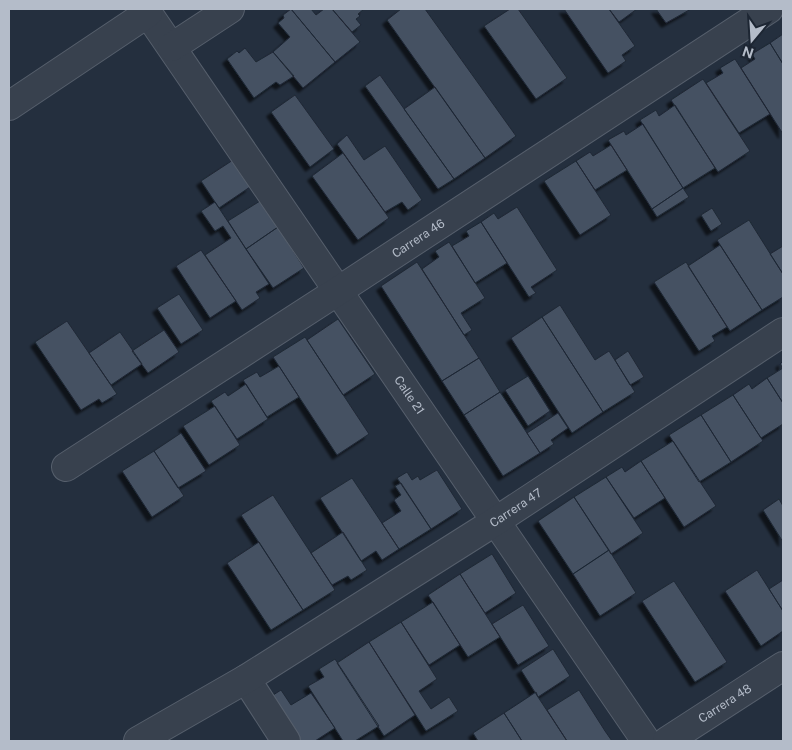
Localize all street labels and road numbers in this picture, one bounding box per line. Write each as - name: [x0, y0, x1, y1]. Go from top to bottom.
- street label: Carrera 46: [389, 216, 447, 261]
- street label: Calle 21: [391, 373, 427, 417]
- street label: Carrera 47: [487, 486, 545, 530]
- street label: Carrera 48: [696, 681, 754, 726]

